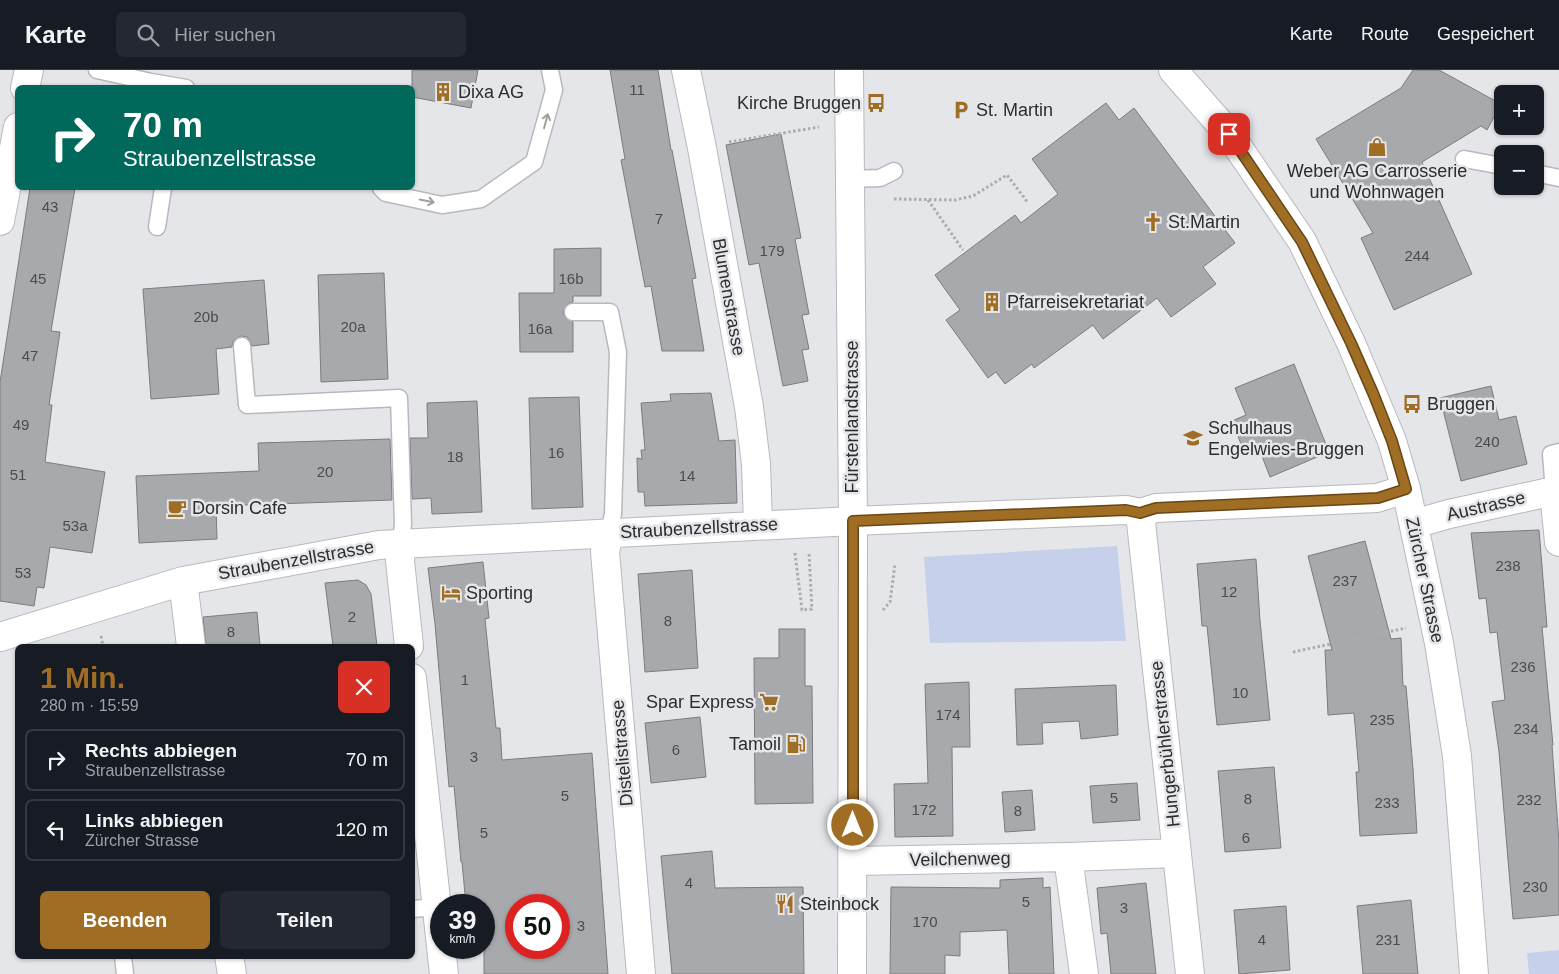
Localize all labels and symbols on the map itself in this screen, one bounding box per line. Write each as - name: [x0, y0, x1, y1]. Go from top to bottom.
- building icon: Dixa AG: [432, 81, 454, 103]
- house number: 11: [629, 81, 645, 98]
- place label: Dixa AG: [458, 82, 524, 102]
- bus stop icon: Kirche Bruggen: [865, 92, 887, 114]
- place label: Kirche Bruggen: [737, 93, 861, 113]
- parking icon: St. Martin: [950, 99, 972, 121]
- place label: St. Martin: [976, 100, 1053, 120]
- pin: [1208, 113, 1250, 155]
- one-way arrow: [541, 114, 551, 130]
- shop icon: Weber AG Carrosserie und Wohnwagen: [1366, 136, 1388, 158]
- place label: Weber AG Carrosserie und Wohnwagen: [1287, 161, 1467, 202]
- one-way arrow: [418, 197, 434, 207]
- house number: 43: [42, 198, 58, 215]
- house number: 7: [655, 210, 663, 227]
- church icon: St.Martin: [1142, 211, 1164, 233]
- place label: St.Martin: [1168, 212, 1240, 232]
- street label: Blumenstrasse: [709, 237, 749, 357]
- house number: 179: [759, 242, 785, 259]
- house number: 244: [1404, 247, 1430, 264]
- house number: 45: [30, 270, 46, 287]
- house number: 16b: [558, 270, 584, 287]
- building icon: Pfarreisekretariat: [981, 291, 1003, 313]
- place label: Pfarreisekretariat: [1007, 292, 1144, 312]
- house number: 20b: [193, 308, 219, 325]
- house number: 20a: [340, 318, 366, 335]
- house number: 16a: [527, 320, 553, 337]
- street label: Fürstenlandstrasse: [842, 340, 862, 494]
- house number: 47: [22, 347, 38, 364]
- bus stop icon: Bruggen: [1401, 393, 1423, 415]
- place label: Bruggen: [1427, 394, 1495, 414]
- house number: 49: [13, 416, 29, 433]
- place label: Schulhaus Engelwies-Bruggen: [1208, 418, 1364, 459]
- school or university icon: Schulhaus Engelwies-Bruggen: [1182, 427, 1204, 449]
- house number: 240: [1474, 433, 1500, 450]
- house number: 16: [548, 444, 564, 461]
- house number: 18: [447, 448, 463, 465]
- house number: 20: [317, 463, 333, 480]
- house number: 51: [10, 466, 26, 483]
- house number: 14: [679, 467, 695, 484]
- street label: Austrasse: [1445, 487, 1527, 525]
- cafe icon: Dorsin Cafe: [166, 497, 188, 519]
- place label: Dorsin Cafe: [192, 498, 287, 518]
- street label: Straubenzellstrasse: [620, 514, 778, 542]
- street label: Zürcher Strasse: [1402, 515, 1448, 645]
- house number: 53a: [62, 517, 88, 534]
- street label: Straubenzellstrasse: [216, 536, 376, 584]
- house number: 238: [1495, 557, 1521, 574]
- house number: 53: [15, 564, 31, 581]
- house number: 237: [1332, 572, 1358, 589]
- hotel icon: Sporting: [440, 582, 462, 604]
- place label: Sporting: [466, 583, 533, 603]
- house number: 12: [1221, 583, 1237, 600]
- house number: 2: [348, 608, 356, 625]
- house number: 8: [664, 612, 672, 629]
- house number: 8: [227, 623, 235, 640]
- house number: 236: [1510, 658, 1536, 675]
- street label: Hungerbühlerstrasse: [1146, 660, 1184, 828]
- house number: 1: [461, 671, 469, 688]
- house number: 10: [1232, 684, 1248, 701]
- supermarket icon: Spar Express: [758, 691, 780, 713]
- place label: Spar Express: [646, 692, 754, 712]
- street label: Distelistrasse: [607, 699, 637, 807]
- house number: 174: [935, 706, 961, 723]
- house number: 235: [1369, 711, 1395, 728]
- house number: 234: [1513, 720, 1539, 737]
- fuel station icon: Tamoil: [785, 733, 807, 755]
- place label: Tamoil: [729, 734, 781, 754]
- house number: 6: [672, 741, 680, 758]
- house number: 3: [470, 748, 478, 765]
- house number: 5: [561, 787, 569, 804]
- house number: 5: [1110, 789, 1118, 806]
- house number: 8: [1244, 790, 1252, 807]
- house number: 232: [1516, 791, 1542, 808]
- house number: 233: [1374, 794, 1400, 811]
- position arrow: [826, 798, 878, 850]
- house number: 172: [911, 801, 937, 818]
- house number: 8: [1014, 802, 1022, 819]
- house number: 5: [480, 824, 488, 841]
- house number: 6: [1242, 829, 1250, 846]
- street label: Veilchenweg: [909, 848, 1011, 870]
- house number: 4: [685, 874, 693, 891]
- house number: 230: [1522, 878, 1548, 895]
- restaurant icon: Steinbock: [774, 893, 796, 915]
- house number: 5: [1022, 893, 1030, 910]
- speed limit sign: 50: [505, 894, 570, 959]
- place label: Steinbock: [800, 894, 880, 914]
- house number: 3: [1120, 899, 1128, 916]
- house number: 170: [912, 913, 938, 930]
- house number: 3: [577, 917, 585, 934]
- house number: 4: [1258, 931, 1266, 948]
- house number: 231: [1375, 931, 1401, 948]

